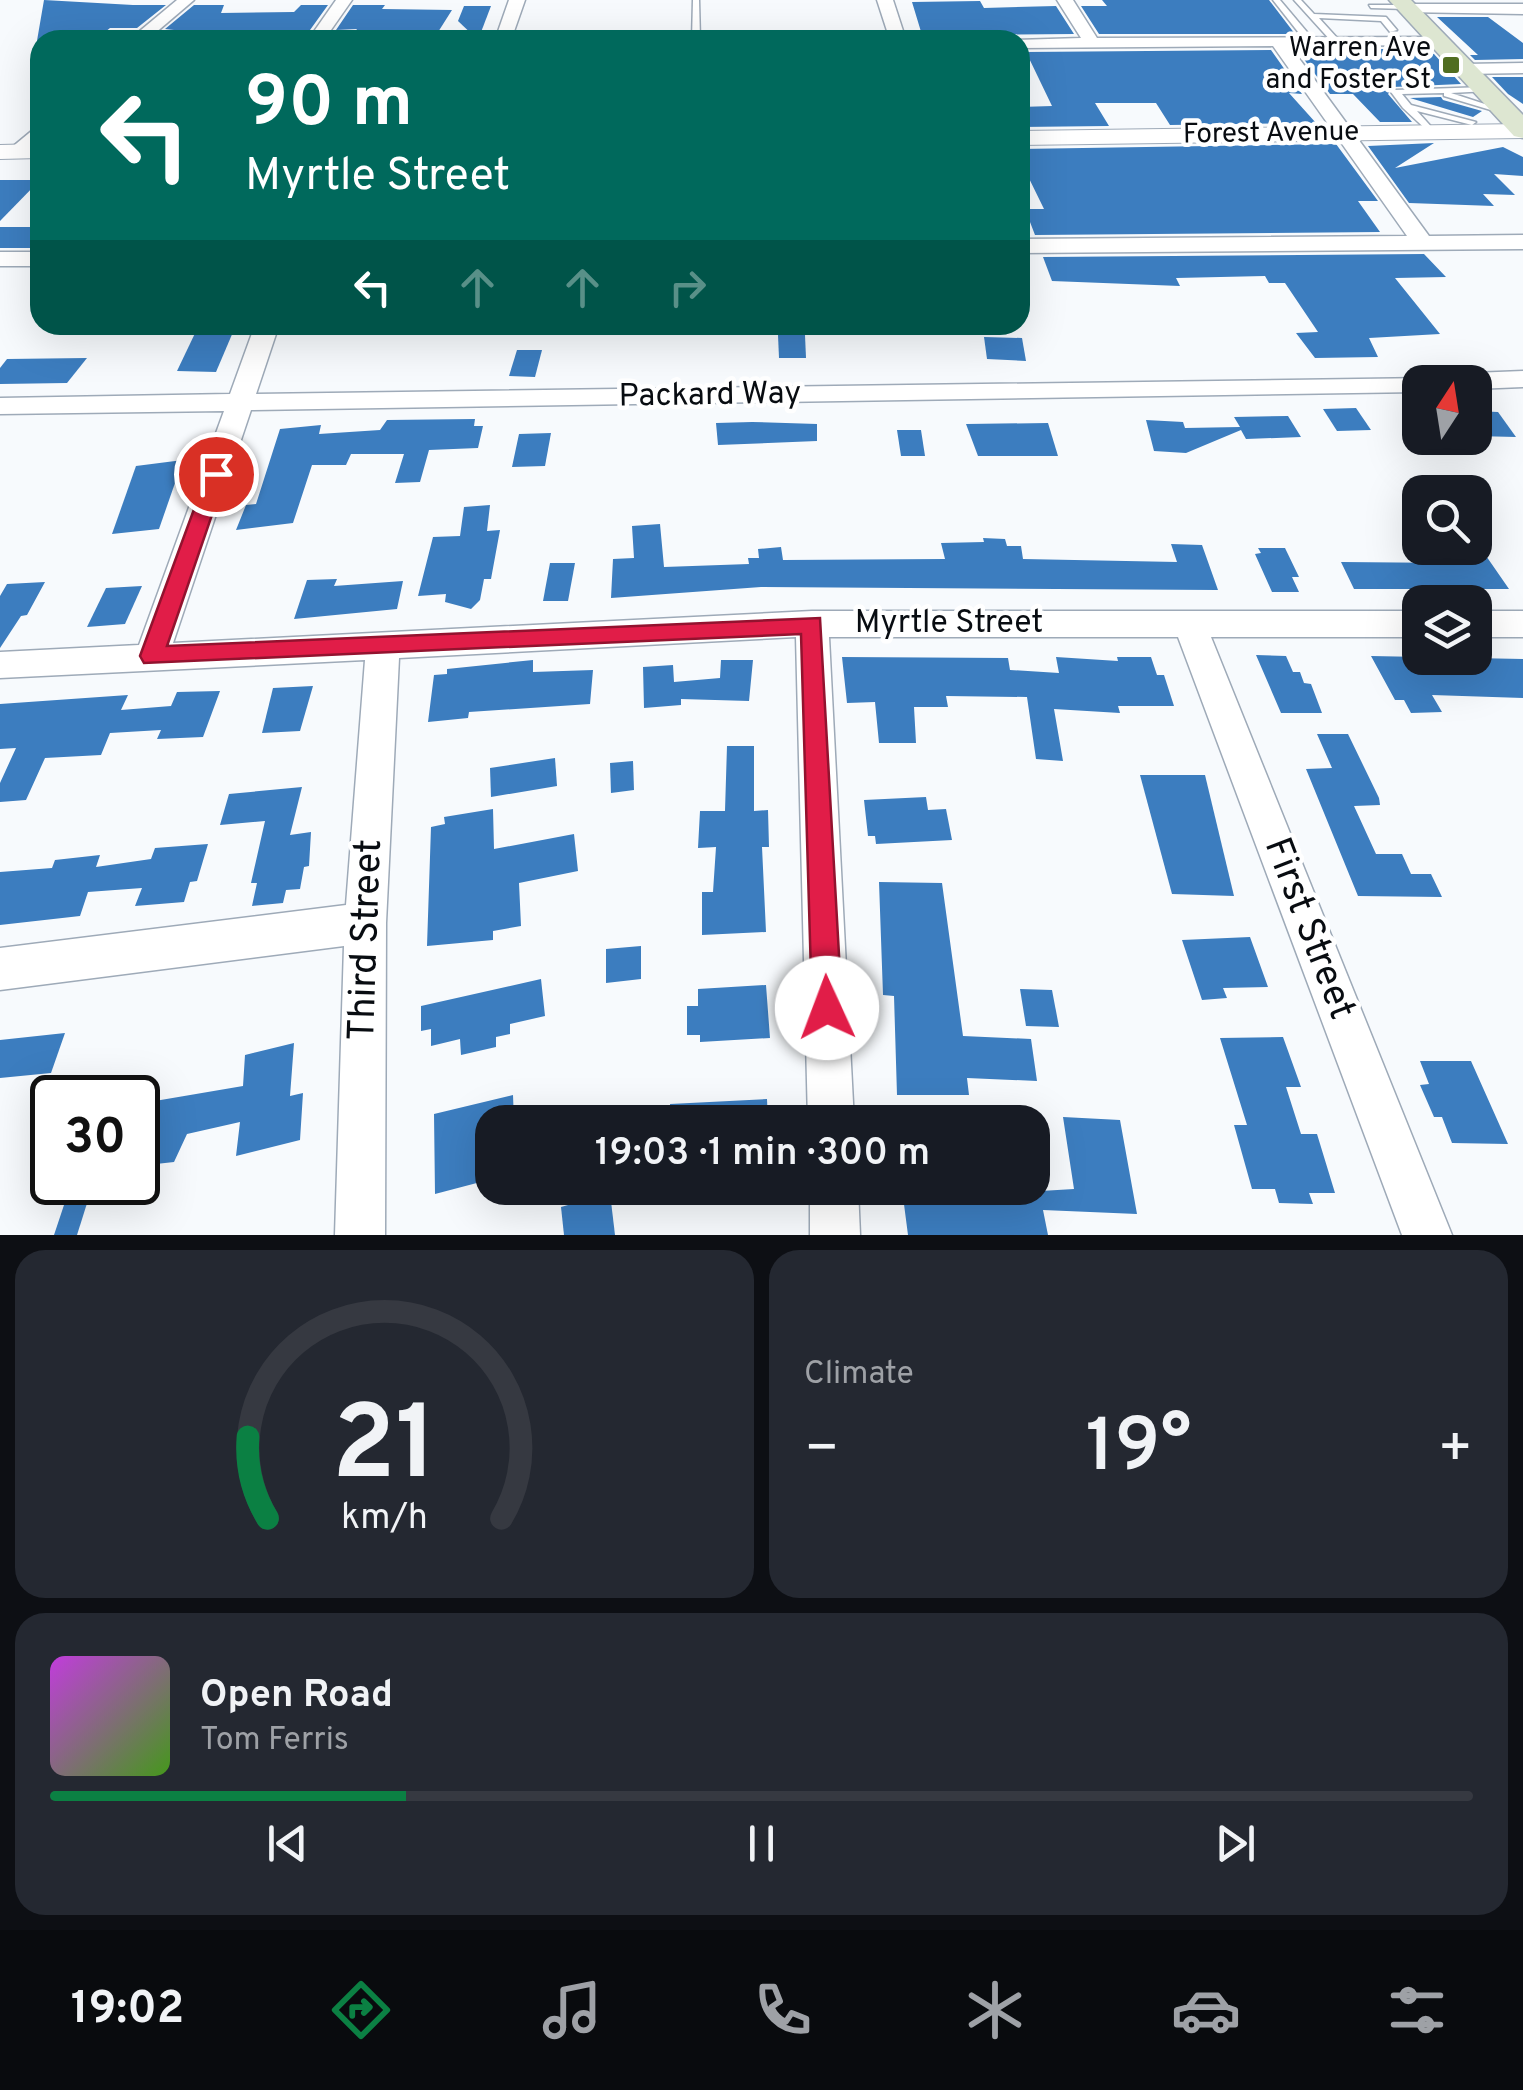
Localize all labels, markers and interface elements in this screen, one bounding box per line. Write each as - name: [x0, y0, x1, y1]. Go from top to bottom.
- place label: Warren Ave and Foster St: [1266, 31, 1431, 99]
- marker: Warren Ave and Foster St: [1440, 54, 1462, 76]
- text: 90 m: [245, 62, 413, 151]
- icon: left: [80, 70, 210, 200]
- street label: Forest Avenue: [1182, 114, 1360, 154]
- text: Myrtle Street: [245, 149, 510, 206]
- icon: left: [345, 260, 400, 315]
- icon: ahead: [450, 260, 505, 315]
- icon: ahead: [555, 260, 610, 315]
- icon: right: [660, 260, 715, 315]
- north arrow: [1402, 365, 1492, 455]
- map controls: [1402, 365, 1492, 675]
- street label: Packard Way: [618, 374, 802, 418]
- pin: [174, 432, 259, 517]
- icon: arrive: [189, 447, 244, 502]
- button: search: [1402, 475, 1492, 565]
- button: layers: [1402, 585, 1492, 675]
- street label: Myrtle Street: [855, 604, 1043, 644]
- street label: First Street: [1251, 831, 1365, 1027]
- street label: Third Street: [339, 838, 395, 1042]
- position arrow: [775, 956, 879, 1060]
- speed limit sign: 30: [30, 1075, 160, 1205]
- text: 19:03 · 1 min · 300 m: [595, 1130, 930, 1179]
- text: Climate: [804, 1355, 914, 1395]
- text: 21: [332, 1384, 437, 1516]
- text: 19°: [1085, 1403, 1192, 1498]
- text: −: [804, 1416, 839, 1486]
- text: +: [1438, 1416, 1473, 1486]
- text: km/h: [341, 1496, 428, 1542]
- text: Open Road: [200, 1672, 393, 1721]
- text: Tom Ferris: [200, 1721, 349, 1761]
- icon: previous: [260, 1816, 315, 1871]
- icon: pause: [734, 1816, 789, 1871]
- icon: next: [1208, 1816, 1263, 1871]
- icon: directions: [326, 1975, 396, 2045]
- icon: music: [537, 1975, 607, 2045]
- icon: phone: [748, 1975, 818, 2045]
- icon: climate: [960, 1975, 1030, 2045]
- icon: car: [1171, 1975, 1241, 2045]
- icon: filters: [1382, 1975, 1452, 2045]
- text: 19:02: [71, 1982, 184, 2039]

